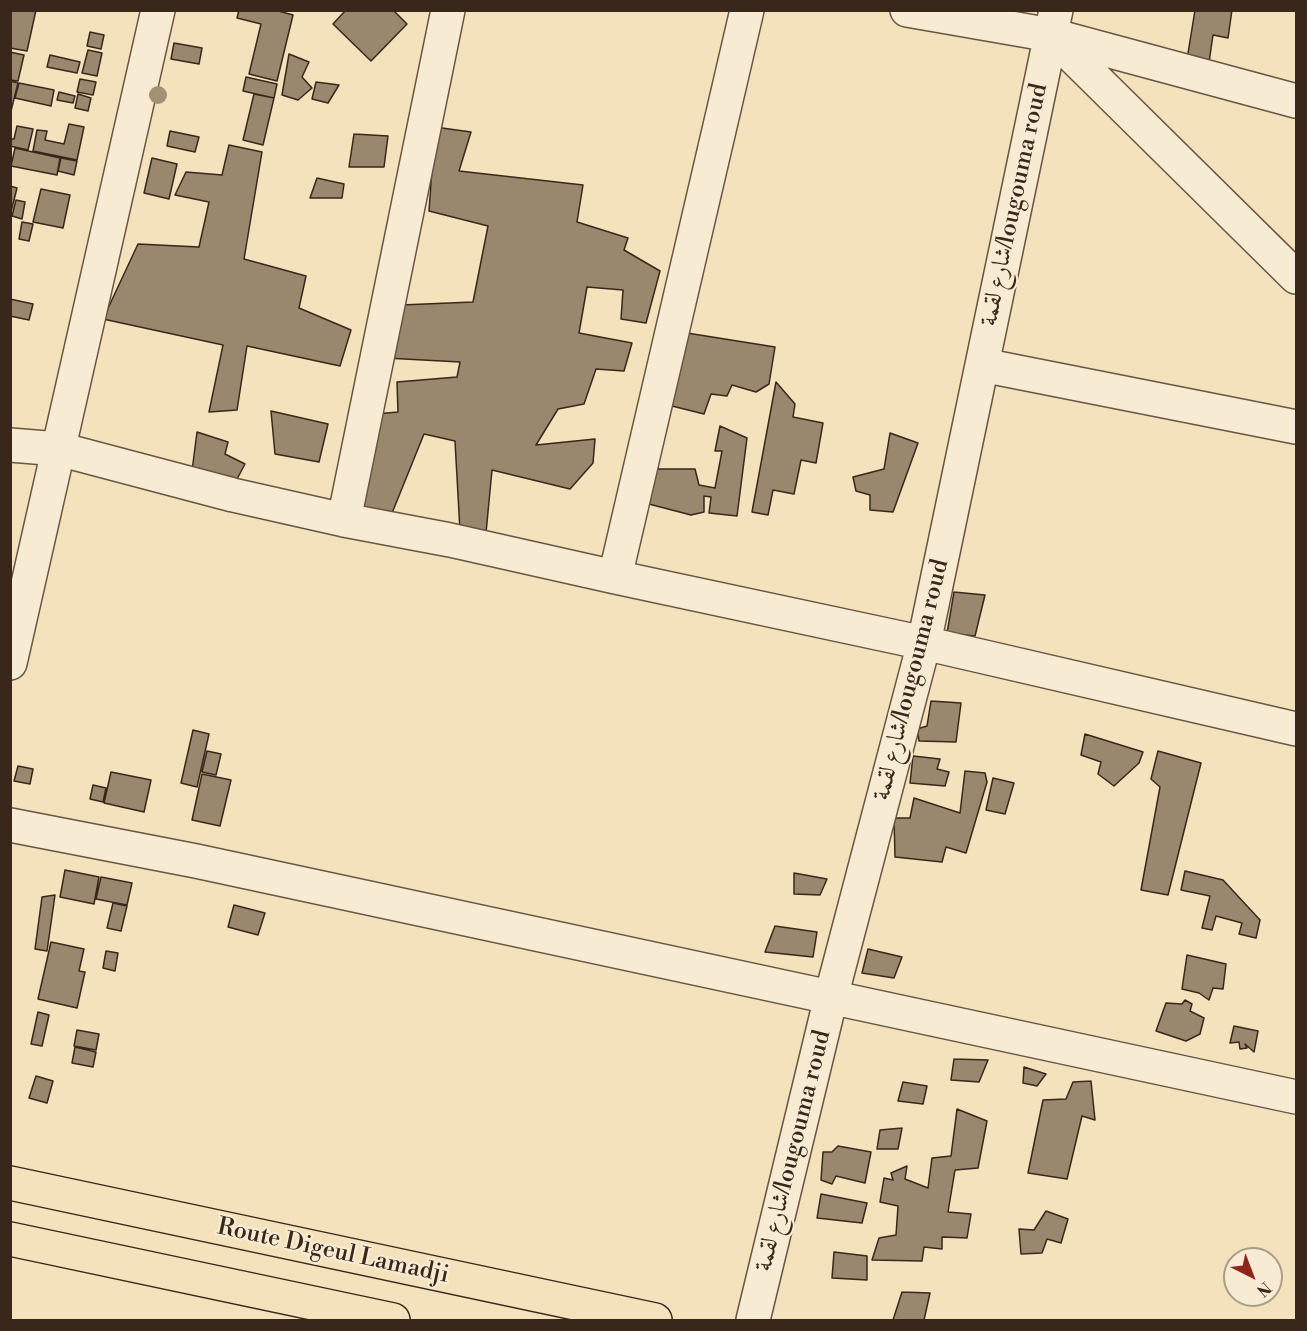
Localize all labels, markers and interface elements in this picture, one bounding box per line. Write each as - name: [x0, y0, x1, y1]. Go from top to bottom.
- street label: شارع لقمة/lougouma roud: [975, 81, 1055, 329]
- street label: شارع لقمة/lougouma roud: [868, 556, 956, 804]
- street label: شارع لقمة/lougouma roud: [750, 1027, 838, 1275]
- street label: Route Digeul Lamadji: [215, 1213, 451, 1291]
- north arrow: [1223, 1247, 1283, 1307]
- text: N: [1252, 1277, 1275, 1301]

